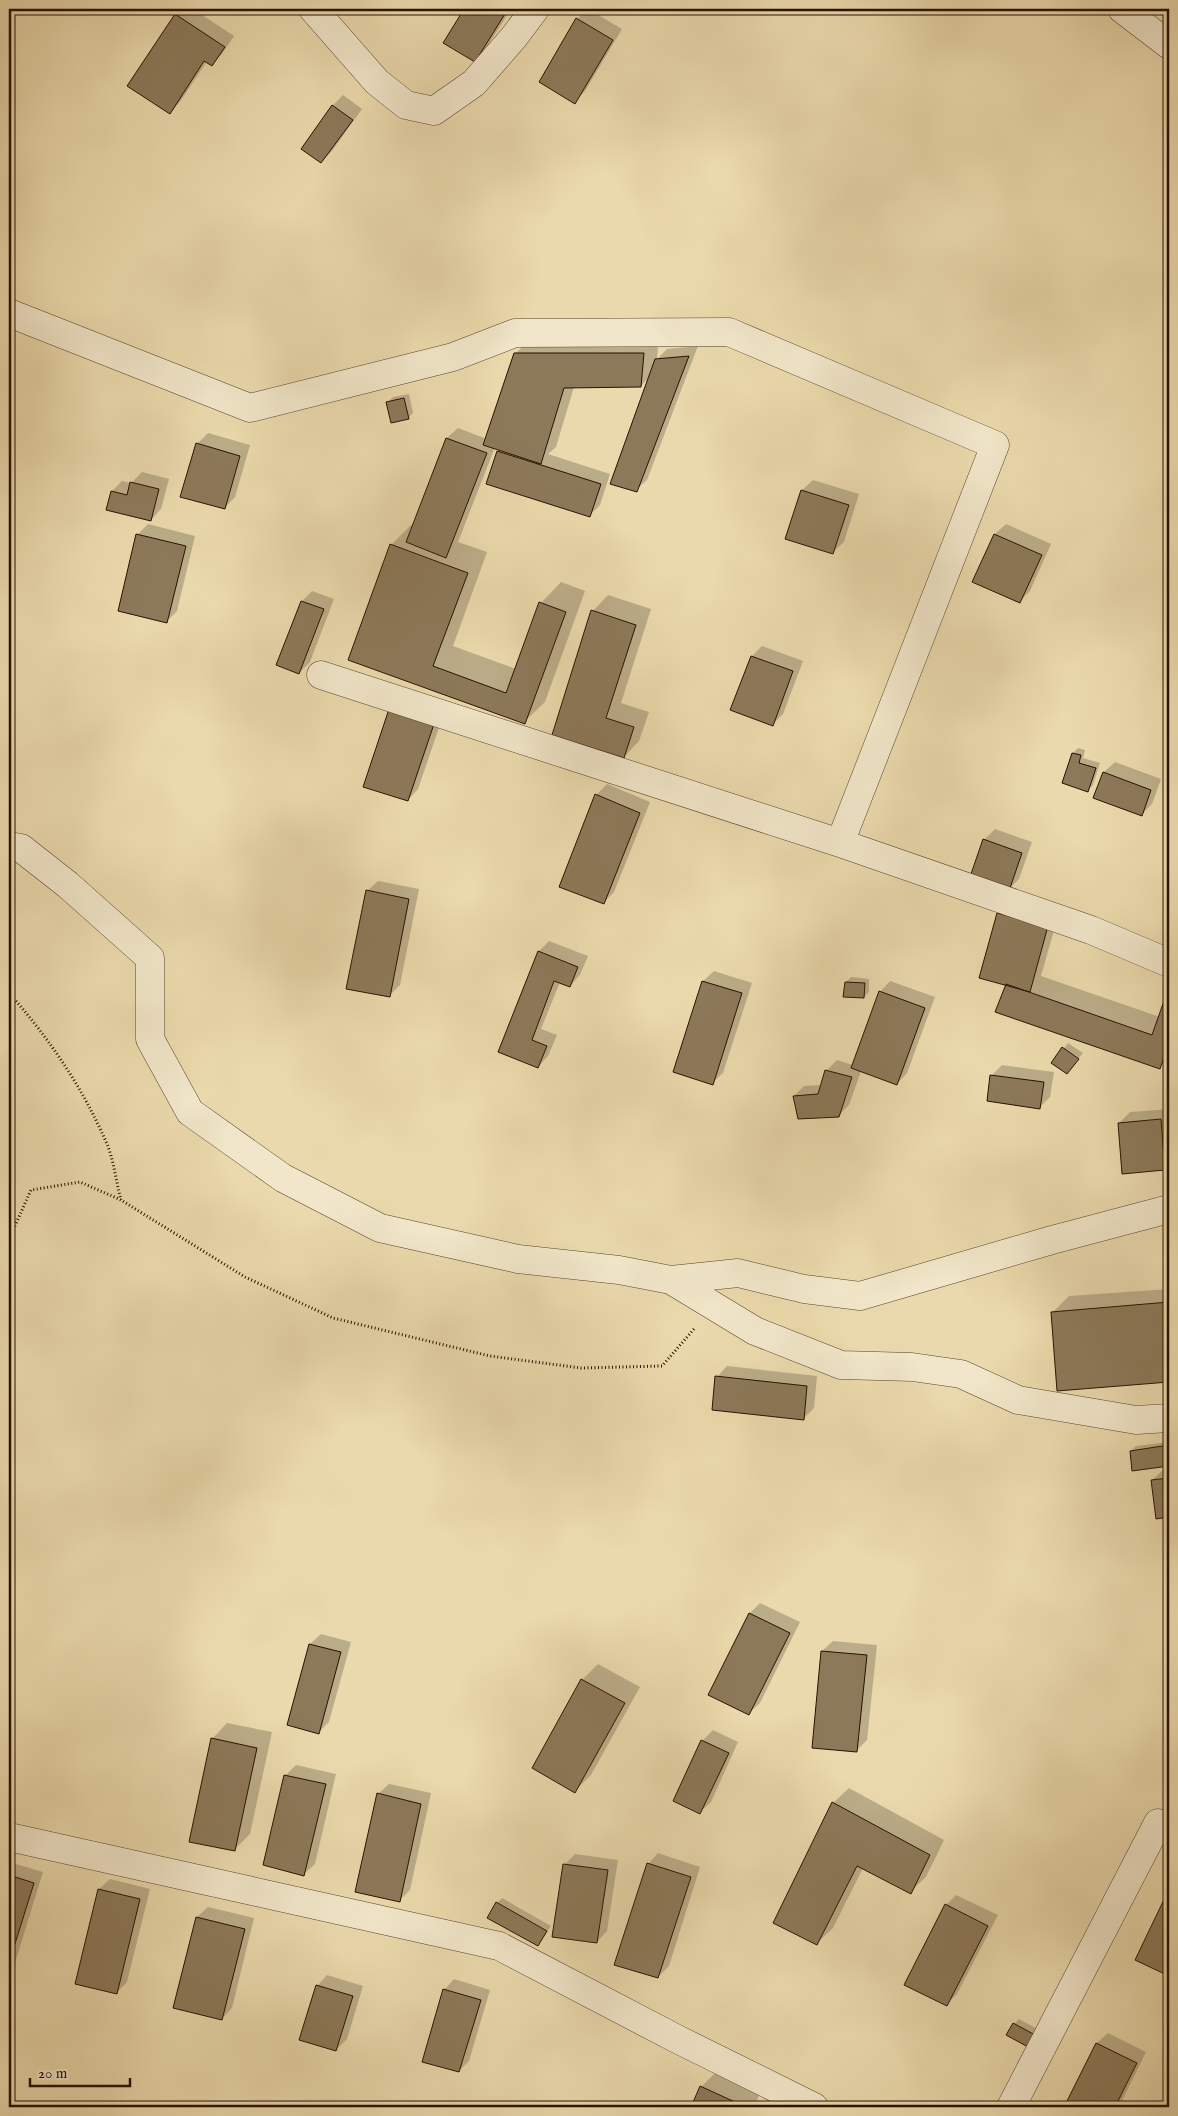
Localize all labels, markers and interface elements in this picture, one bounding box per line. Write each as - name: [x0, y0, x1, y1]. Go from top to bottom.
- scale bar: [30, 2056, 130, 2088]
- text: 20 m: [38, 2064, 68, 2083]

